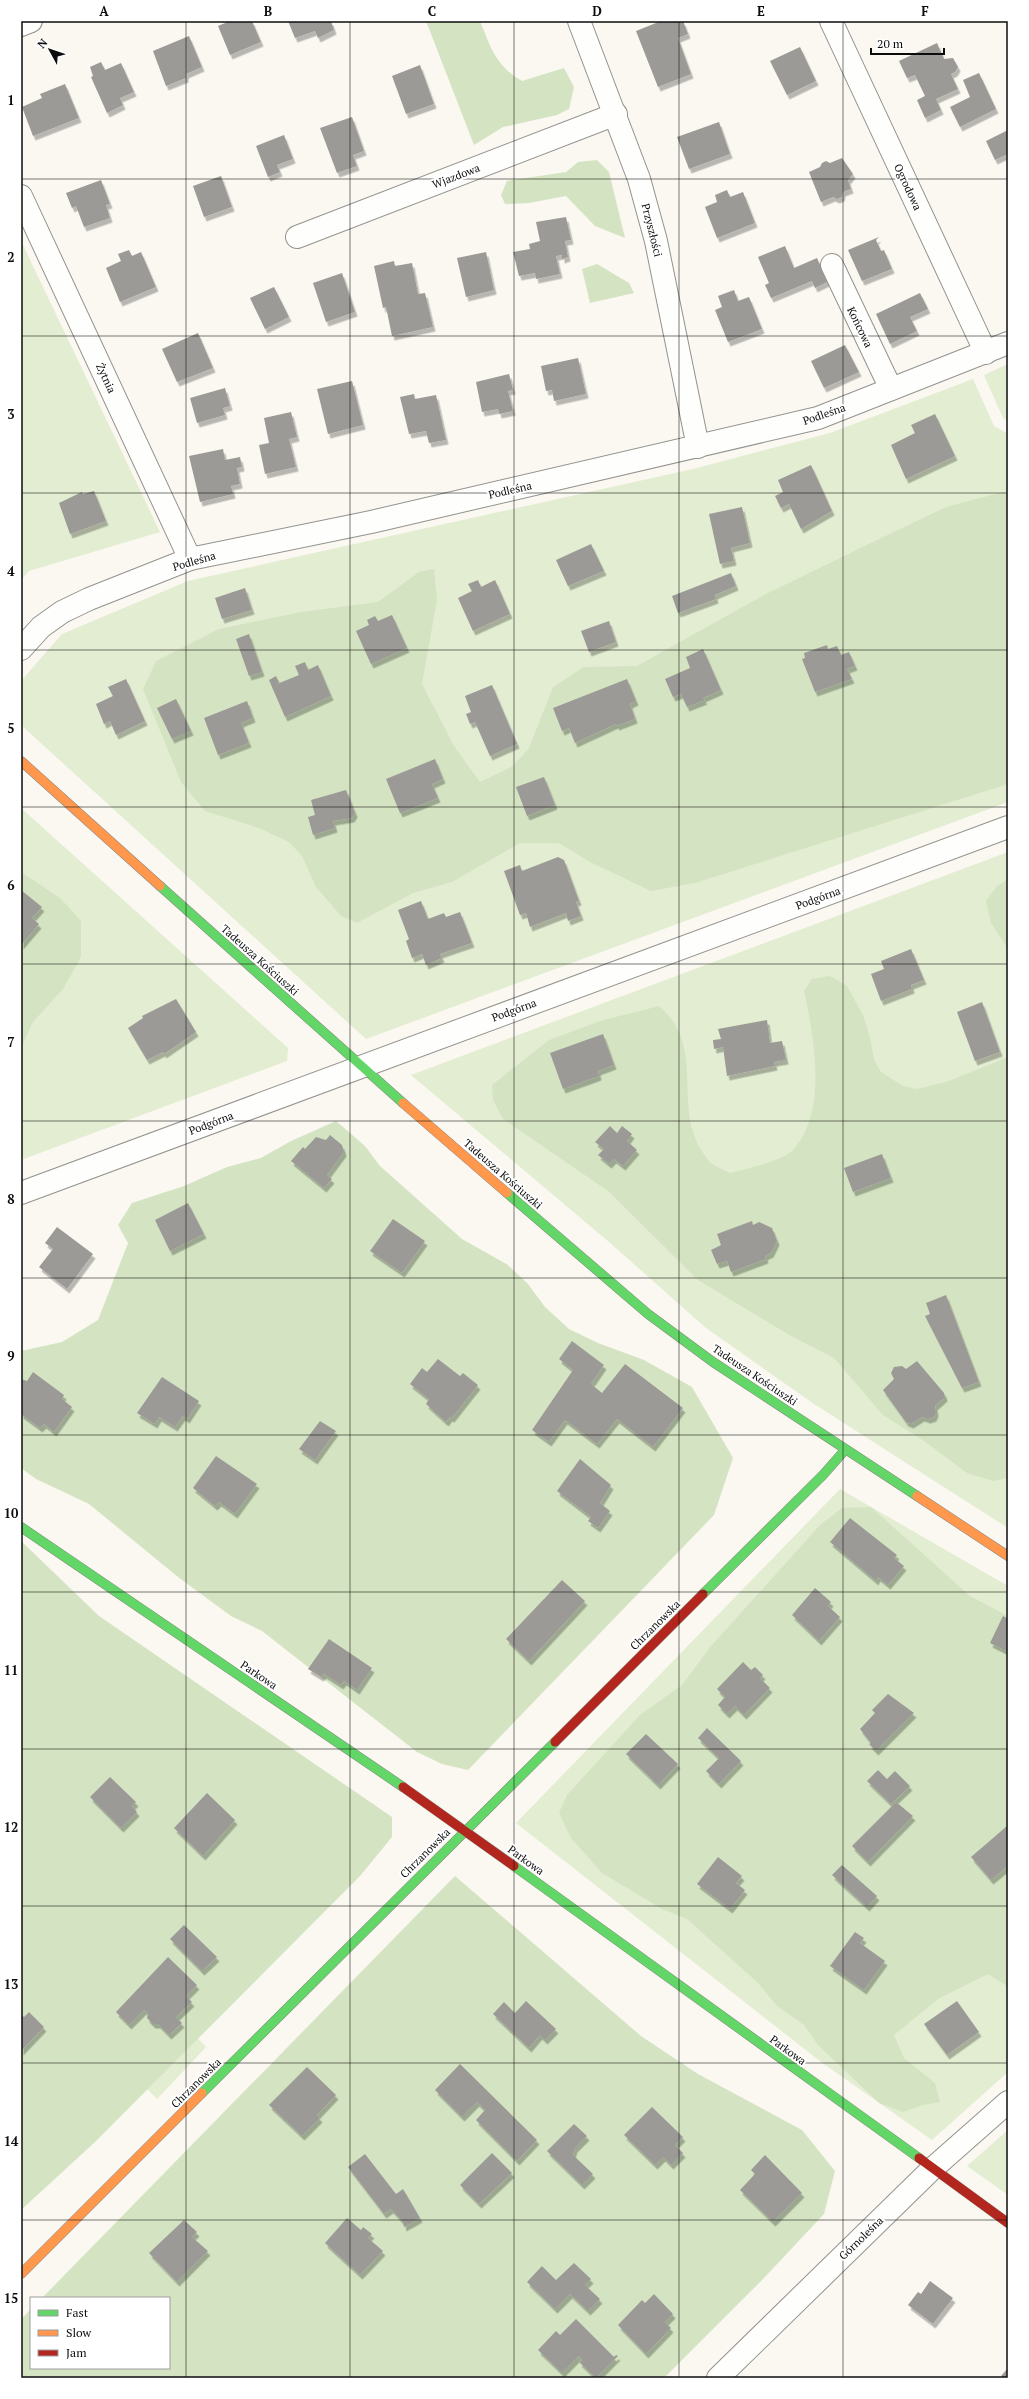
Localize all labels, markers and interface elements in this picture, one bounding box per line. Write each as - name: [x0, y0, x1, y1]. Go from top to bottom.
- text: A: [99, 2, 109, 20]
- text: B: [264, 2, 272, 20]
- text: C: [428, 2, 436, 20]
- text: D: [592, 2, 602, 20]
- text: E: [757, 2, 765, 20]
- text: F: [921, 2, 929, 20]
- north arrow: [30, 30, 70, 70]
- scale bar: [871, 30, 944, 56]
- text: N: [34, 35, 51, 51]
- text: 20 m: [877, 36, 904, 51]
- text: 1: [7, 91, 15, 109]
- street label: Wjazdowa: [430, 160, 482, 191]
- street label: Ogrodowa: [891, 161, 925, 213]
- street label: Przyszłości: [639, 202, 665, 258]
- text: 2: [7, 248, 15, 266]
- street label: Końcowa: [844, 304, 876, 350]
- street label: Żytnia: [93, 361, 119, 396]
- street label: Podleśna: [801, 400, 848, 428]
- text: 3: [7, 405, 15, 423]
- street label: Podleśna: [487, 478, 533, 502]
- street label: Podleśna: [171, 548, 218, 574]
- text: 4: [7, 562, 15, 580]
- text: 5: [7, 719, 15, 737]
- text: 6: [7, 876, 15, 894]
- street label: Podgórna: [794, 883, 843, 913]
- street label: Tadeusza Kościuszki: [218, 921, 302, 999]
- street label: Podgórna: [490, 995, 539, 1025]
- text: 7: [7, 1033, 15, 1051]
- street label: Podgórna: [187, 1108, 236, 1138]
- street label: Tadeusza Kościuszki: [461, 1136, 545, 1212]
- text: 8: [7, 1190, 15, 1208]
- street label: Tadeusza Kościuszki: [710, 1341, 800, 1409]
- text: 9: [7, 1347, 15, 1365]
- text: 10: [4, 1504, 19, 1522]
- street label: Chrzanowska: [627, 1597, 683, 1653]
- street label: Parkowa: [238, 1658, 280, 1693]
- text: 11: [4, 1661, 18, 1679]
- text: 12: [4, 1818, 18, 1836]
- street label: Chrzanowska: [397, 1825, 453, 1881]
- street label: Parkowa: [505, 1842, 547, 1878]
- text: 13: [4, 1975, 18, 1993]
- street label: Parkowa: [767, 2032, 809, 2068]
- street label: Chrzanowska: [168, 2055, 224, 2111]
- text: 14: [4, 2132, 19, 2150]
- street label: Górnoleśna: [836, 2213, 886, 2263]
- text: 15: [4, 2289, 18, 2307]
- legend: [30, 2297, 170, 2369]
- text: Fast: [66, 2305, 89, 2320]
- text: Slow: [66, 2325, 92, 2340]
- text: Jam: [66, 2345, 87, 2360]

